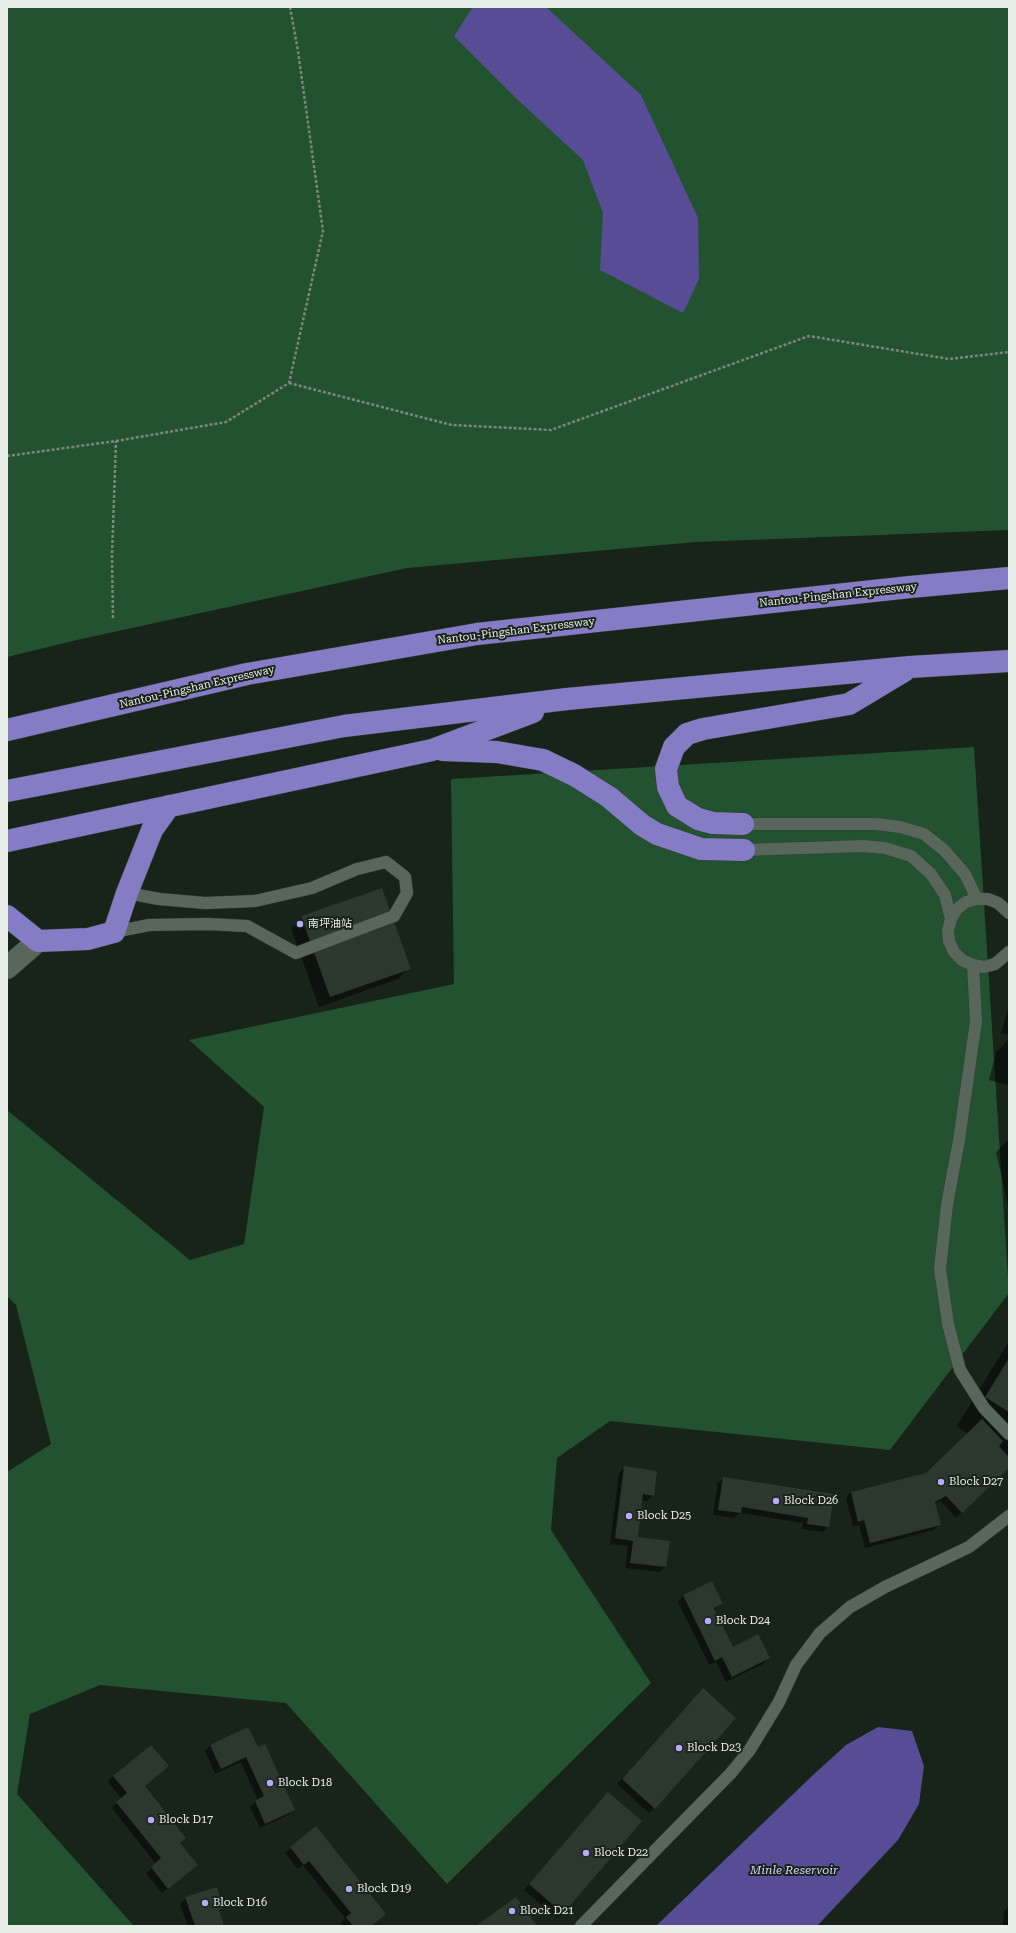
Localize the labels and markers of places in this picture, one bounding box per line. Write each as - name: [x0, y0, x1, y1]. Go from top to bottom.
- place label: 南坪油站: [308, 917, 352, 931]
- marker: 南坪油站: [295, 919, 305, 929]
- place label: Block D27: [949, 1475, 1003, 1489]
- marker: Block D27: [936, 1477, 946, 1487]
- place label: Block D26: [784, 1494, 838, 1508]
- marker: Block D26: [771, 1496, 781, 1506]
- place label: Block D25: [637, 1509, 691, 1523]
- marker: Block D25: [624, 1511, 634, 1521]
- place label: Block D24: [716, 1614, 770, 1628]
- marker: Block D24: [703, 1616, 713, 1626]
- place label: Block D23: [687, 1741, 741, 1755]
- marker: Block D23: [674, 1743, 684, 1753]
- place label: Block D18: [278, 1776, 332, 1790]
- marker: Block D18: [265, 1778, 275, 1788]
- place label: Block D17: [159, 1813, 213, 1827]
- marker: Block D17: [146, 1815, 156, 1825]
- place label: Block D22: [594, 1846, 648, 1860]
- marker: Block D22: [581, 1848, 591, 1858]
- place label: Block D19: [357, 1882, 411, 1896]
- marker: Block D19: [344, 1884, 354, 1894]
- place label: Block D16: [213, 1896, 267, 1910]
- marker: Block D16: [200, 1898, 210, 1908]
- place label: Block D21: [520, 1904, 574, 1918]
- marker: Block D21: [507, 1906, 517, 1916]

